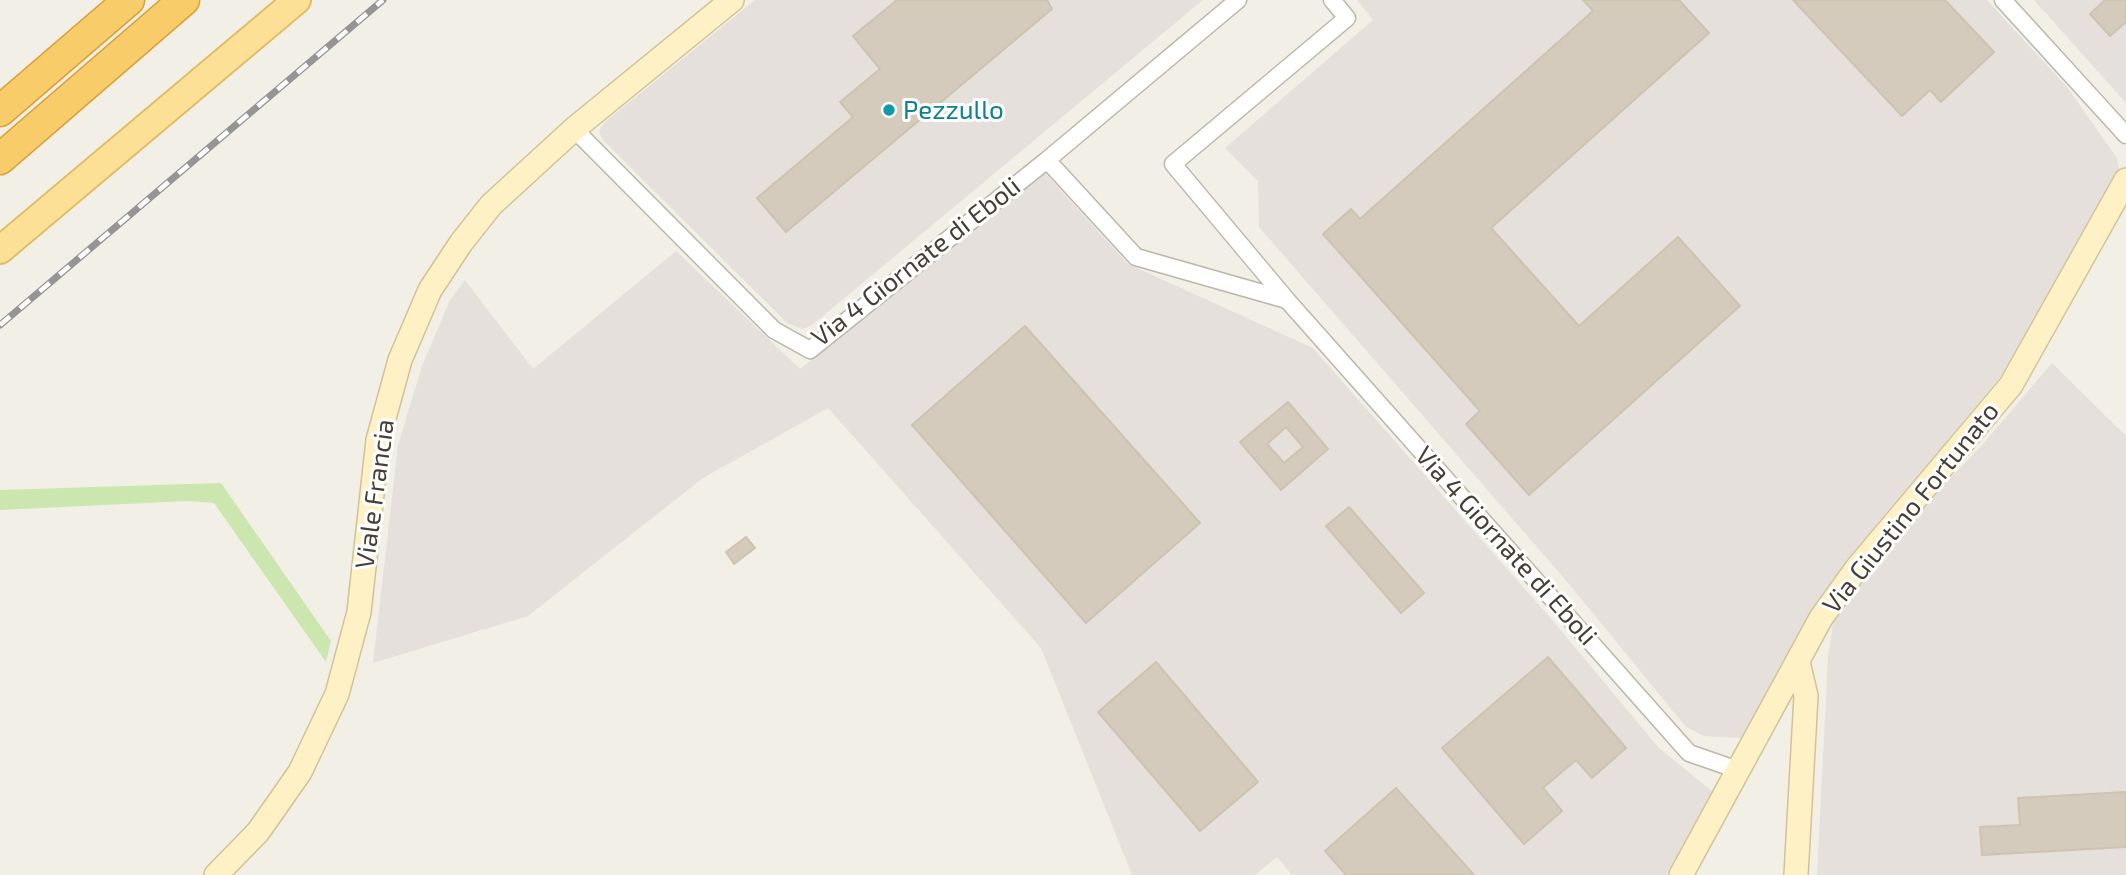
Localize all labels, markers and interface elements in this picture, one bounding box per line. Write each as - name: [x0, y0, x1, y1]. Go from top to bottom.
- place label: Pezzullo: [903, 94, 1004, 126]
- marker: Pezzullo: [881, 102, 897, 118]
- street label: Via 4 Giornate di Eboli: [805, 171, 1027, 353]
- street label: Via Giustino Fortunato: [1816, 396, 2006, 620]
- street label: Viale Francia: [349, 417, 401, 571]
- street label: Via 4 Giornate di Eboli: [1409, 440, 1603, 652]

